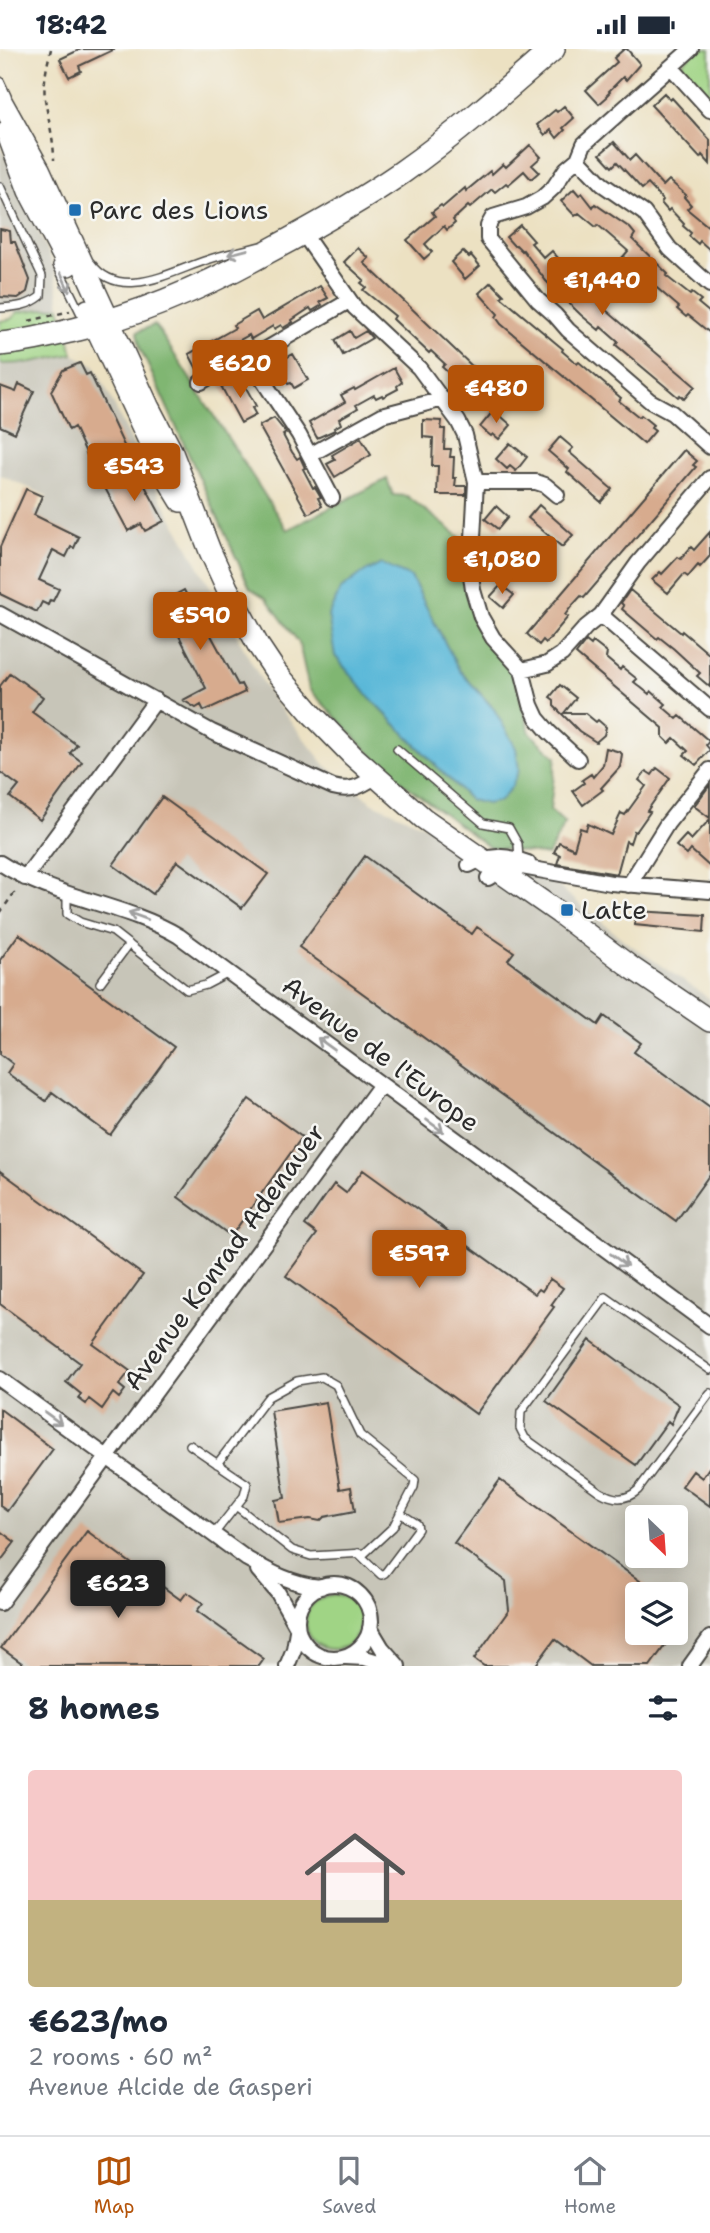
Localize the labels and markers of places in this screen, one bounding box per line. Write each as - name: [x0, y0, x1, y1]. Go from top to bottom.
- place label: Parc des Lions: [89, 192, 269, 227]
- marker: Parc des Lions: [67, 202, 83, 218]
- pin: €1,440: [545, 257, 659, 317]
- pin: €620: [199, 341, 281, 400]
- pin: €480: [455, 365, 537, 425]
- pin: €543: [93, 443, 175, 503]
- pin: €1,080: [445, 537, 559, 596]
- pin: €590: [159, 593, 241, 652]
- place label: Latte: [581, 892, 647, 927]
- marker: Latte: [559, 902, 575, 918]
- pin: €597: [378, 1231, 460, 1290]
- pin: €623: [77, 1561, 159, 1620]

